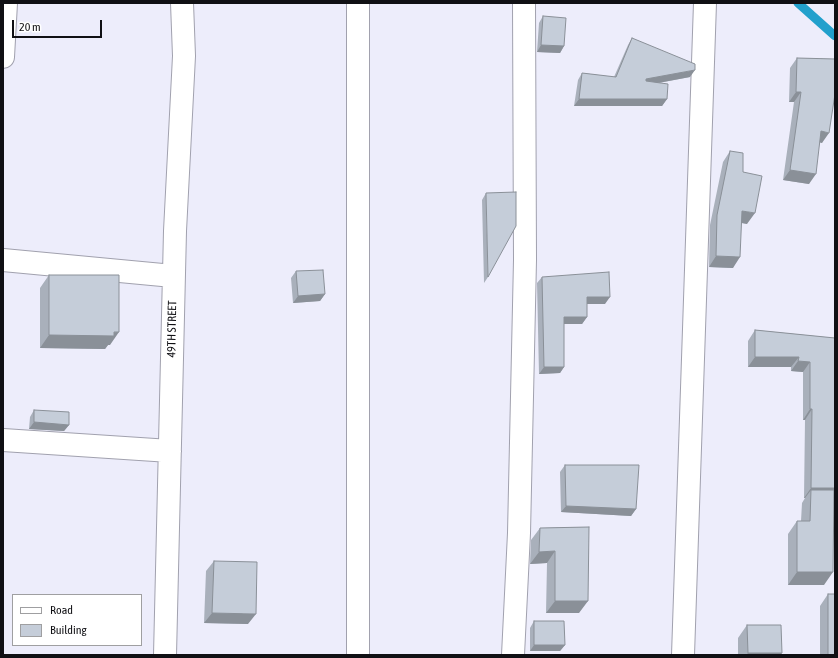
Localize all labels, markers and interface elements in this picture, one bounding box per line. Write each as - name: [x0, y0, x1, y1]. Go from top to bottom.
- scale bar: [14, 12, 104, 38]
- text: 20 m: [19, 20, 41, 34]
- street label: 49TH STREET: [164, 300, 180, 358]
- legend: [12, 594, 142, 646]
- text: Road: [50, 603, 73, 617]
- text: Building: [50, 623, 87, 637]

